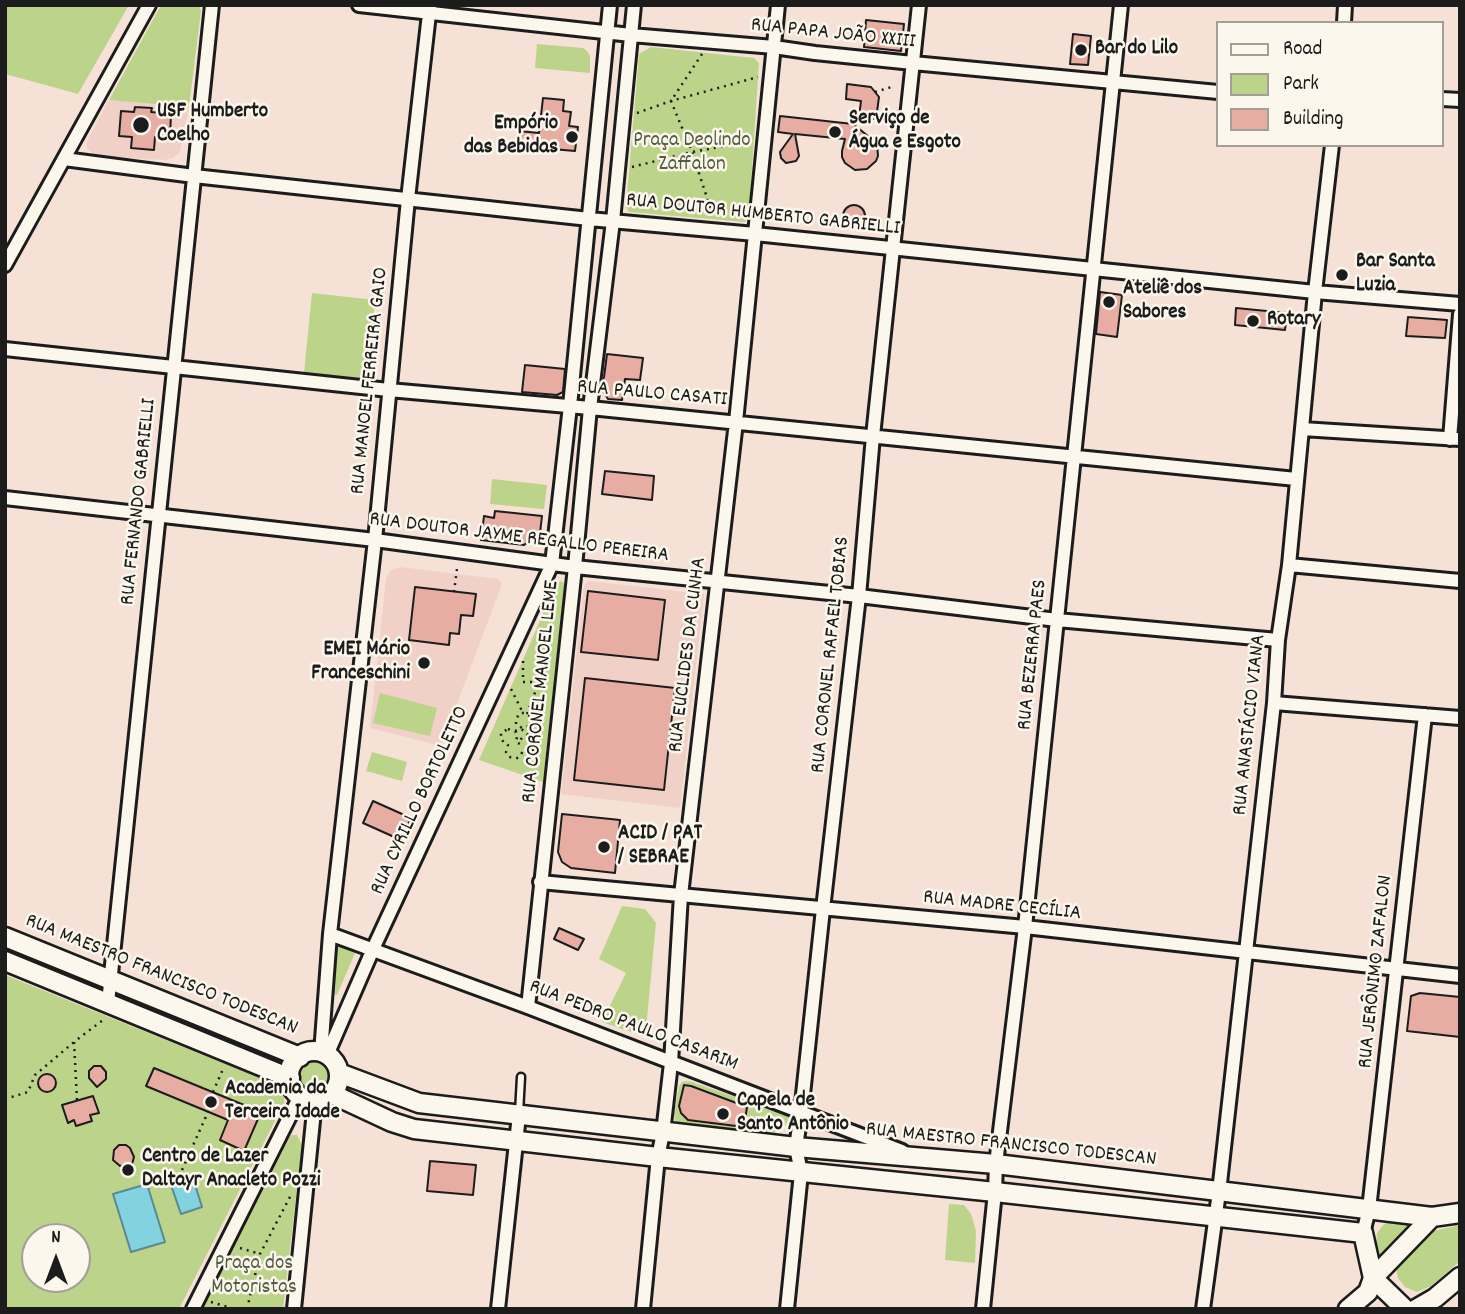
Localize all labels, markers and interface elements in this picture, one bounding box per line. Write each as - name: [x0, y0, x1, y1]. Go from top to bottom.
- street label: RUA PAPA JOÃO XXIII: [750, 14, 916, 56]
- legend: [1216, 21, 1444, 147]
- text: Road: [1283, 35, 1322, 65]
- place label: Bar do Lilo: [1095, 37, 1178, 63]
- marker: Bar do Lilo: [1073, 42, 1089, 58]
- text: Park: [1283, 70, 1319, 100]
- place label: USF Humberto Coelho: [157, 100, 268, 150]
- text: Building: [1283, 105, 1343, 135]
- place label: Serviço de Água e Esgoto: [849, 107, 961, 157]
- place label: Empório das Bebidas: [464, 112, 558, 162]
- marker: USF Humberto Coelho: [131, 115, 151, 135]
- marker: Serviço de Água e Esgoto: [827, 124, 843, 140]
- marker: Empório das Bebidas: [564, 129, 580, 145]
- park label: Praça Deolindo Zaffalon: [633, 129, 751, 179]
- street label: RUA DOUTOR HUMBERTO GABRIELLI: [625, 189, 901, 243]
- place label: Bar Santa Luzia: [1356, 250, 1435, 300]
- street label: RUA MANOEL FERREIRA GAIO: [347, 266, 395, 496]
- marker: Bar Santa Luzia: [1334, 267, 1350, 283]
- place label: Ateliê dos Sabores: [1123, 277, 1202, 327]
- marker: Ateliê dos Sabores: [1101, 294, 1117, 310]
- place label: Rotary: [1267, 308, 1320, 334]
- marker: Rotary: [1245, 313, 1261, 329]
- street label: RUA PAULO CASATI: [576, 376, 728, 414]
- street label: RUA FERNANDO GABRIELLI: [117, 397, 163, 607]
- street label: RUA DOUTOR JAYME REGALLO PEREIRA: [368, 508, 670, 570]
- street label: RUA CORONEL RAFAEL TOBIAS: [807, 535, 857, 775]
- street label: RUA EUCLIDES DA CUNHA: [665, 556, 713, 754]
- street label: RUA BEZERRA PAES: [1014, 578, 1054, 732]
- street label: RUA CORONEL MANOEL LEME: [518, 579, 566, 805]
- street label: RUA ANASTÁCIO VIANA: [1229, 633, 1273, 817]
- place label: EMEI Mário Franceschini: [311, 638, 410, 688]
- marker: EMEI Mário Franceschini: [416, 655, 432, 671]
- street label: RUA CYRILLO BORTOLETTO: [366, 703, 476, 899]
- place label: ACID / PAT / SEBRAE: [618, 822, 702, 872]
- marker: ACID / PAT / SEBRAE: [596, 839, 612, 855]
- street label: RUA JERÔNIMO ZAFALON: [1354, 874, 1400, 1070]
- street label: RUA MADRE CECÍLIA: [922, 886, 1082, 928]
- street label: RUA MAESTRO FRANCISCO TODESCAN: [21, 910, 301, 1042]
- street label: RUA PEDRO PAULO CASARIM: [525, 975, 741, 1079]
- place label: Academia da Terceira Idade: [225, 1077, 340, 1127]
- place label: Capela de Santo Antônio: [737, 1089, 849, 1139]
- marker: Academia da Terceira Idade: [203, 1094, 219, 1110]
- marker: Capela de Santo Antônio: [715, 1106, 731, 1122]
- street label: RUA MAESTRO FRANCISCO TODESCAN: [865, 1118, 1157, 1174]
- place label: Centro de Lazer Daltayr Anacleto Pozzi: [142, 1145, 321, 1195]
- marker: Centro de Lazer Daltayr Anacleto Pozzi: [120, 1162, 136, 1178]
- north arrow: [21, 1223, 91, 1293]
- text: N: [51, 1225, 61, 1252]
- park label: Praça dos Motoristas: [211, 1252, 297, 1302]

